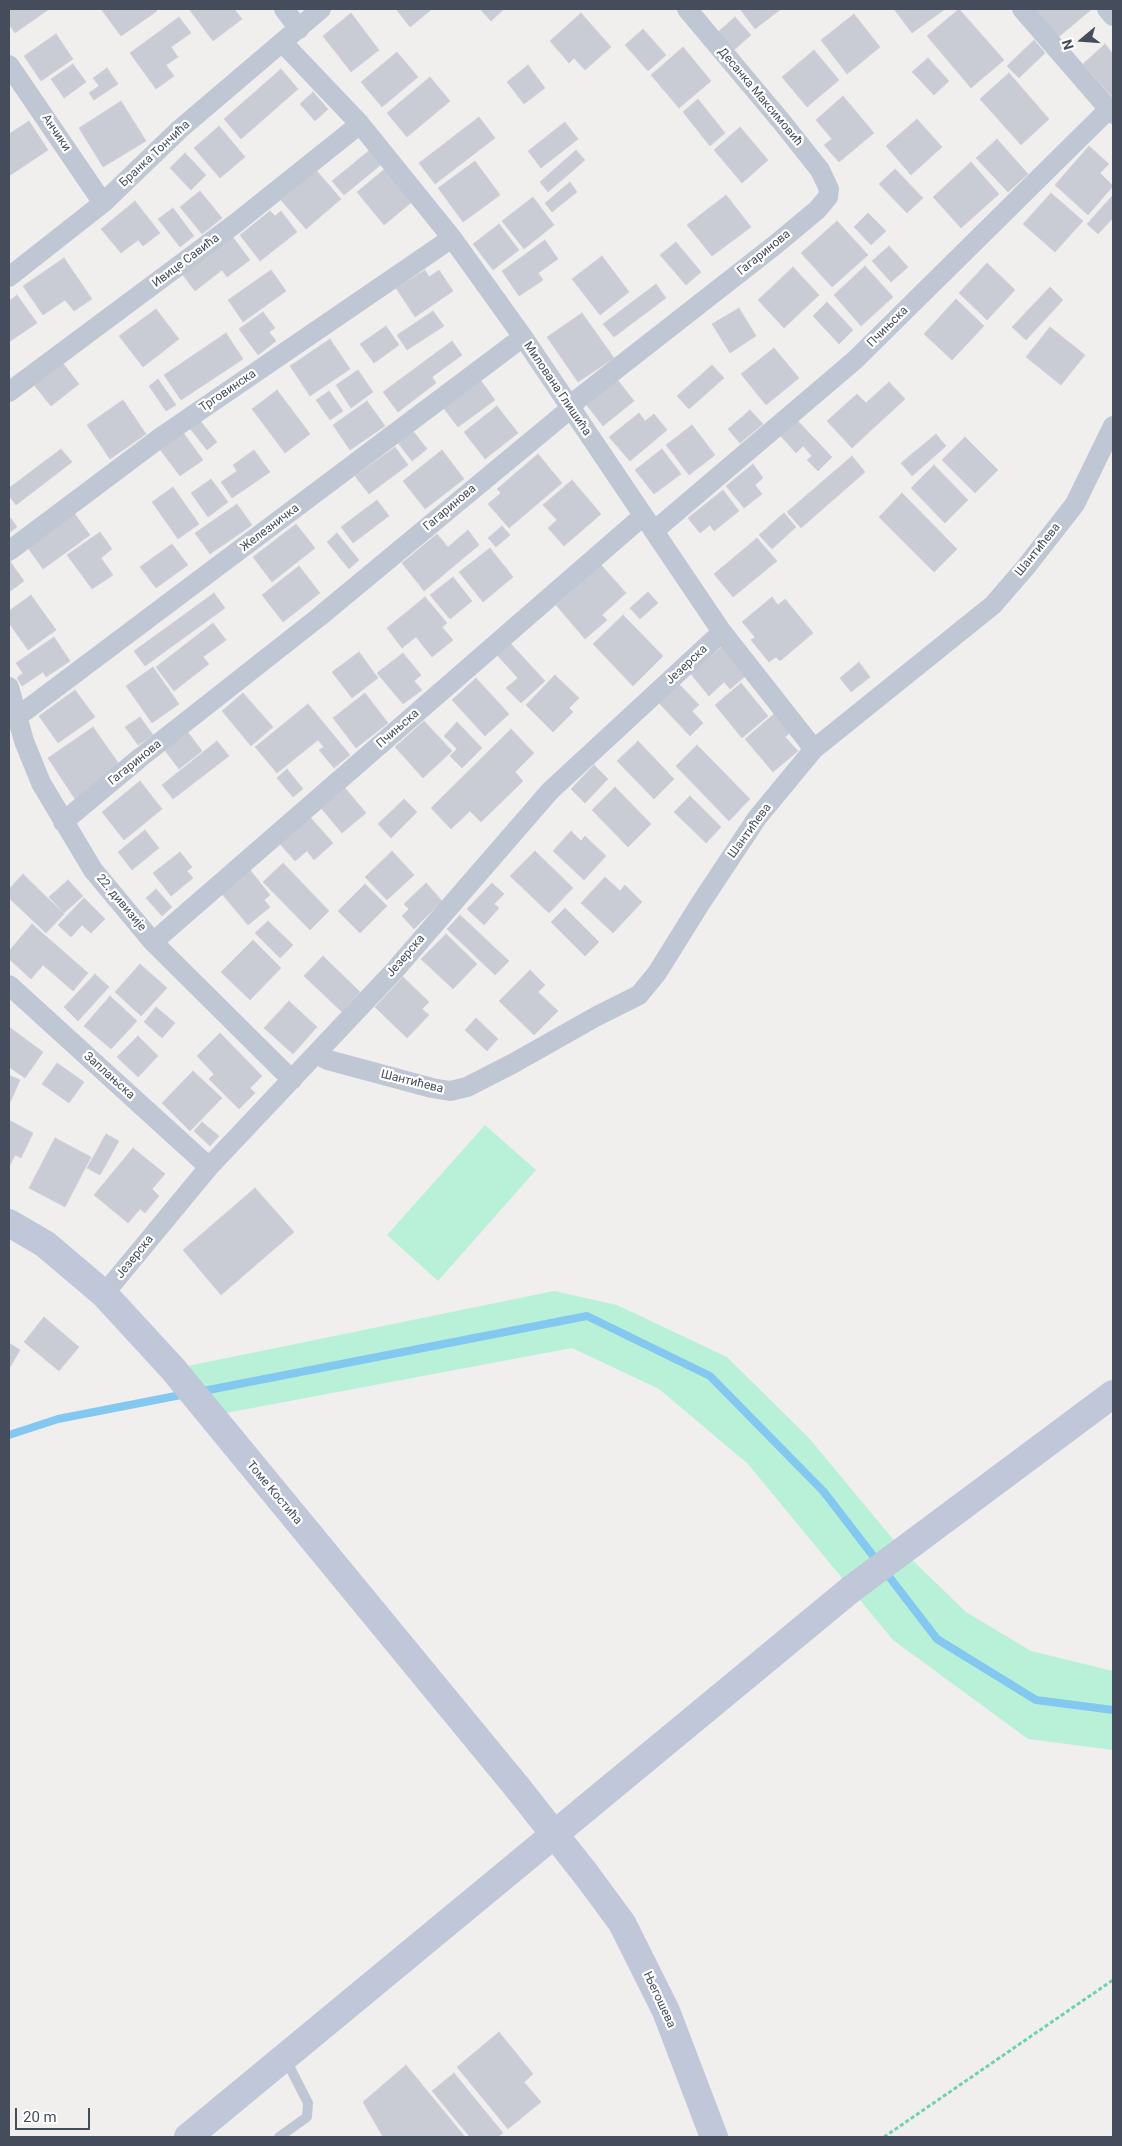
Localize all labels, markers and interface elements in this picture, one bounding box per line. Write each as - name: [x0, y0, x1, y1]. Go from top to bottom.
- north arrow: [1057, 15, 1107, 65]
- text: N: [1059, 37, 1077, 52]
- street label: Десанка Максимовић: [715, 45, 805, 149]
- street label: Анчики: [38, 112, 74, 154]
- street label: Бранка Тончића: [117, 118, 193, 190]
- street label: Гагаринова: [734, 227, 794, 279]
- street label: Ивице Савића: [150, 231, 222, 291]
- street label: Пчињска: [865, 304, 911, 350]
- street label: Милована Глишића: [520, 339, 594, 439]
- street label: Трговинска: [197, 367, 259, 415]
- street label: Гагаринова: [421, 482, 479, 534]
- street label: Железничка: [238, 501, 302, 555]
- street label: Шантићева: [1012, 521, 1064, 579]
- street label: Језерска: [663, 642, 711, 688]
- street label: Пчињска: [374, 707, 422, 751]
- street label: Гагаринова: [105, 737, 165, 789]
- street label: Шантићева: [725, 801, 775, 861]
- street label: 22. дивизије: [93, 872, 149, 934]
- street label: Језерска: [384, 932, 428, 980]
- street label: Заплањска: [81, 1049, 137, 1103]
- street label: Шантићева: [379, 1067, 445, 1097]
- street label: Језерска: [113, 1232, 157, 1282]
- street label: Томе Костића: [243, 1458, 305, 1528]
- street label: Његошева: [640, 1970, 678, 2030]
- scale bar: [18, 2098, 92, 2130]
- text: 20 m: [23, 2108, 57, 2126]

